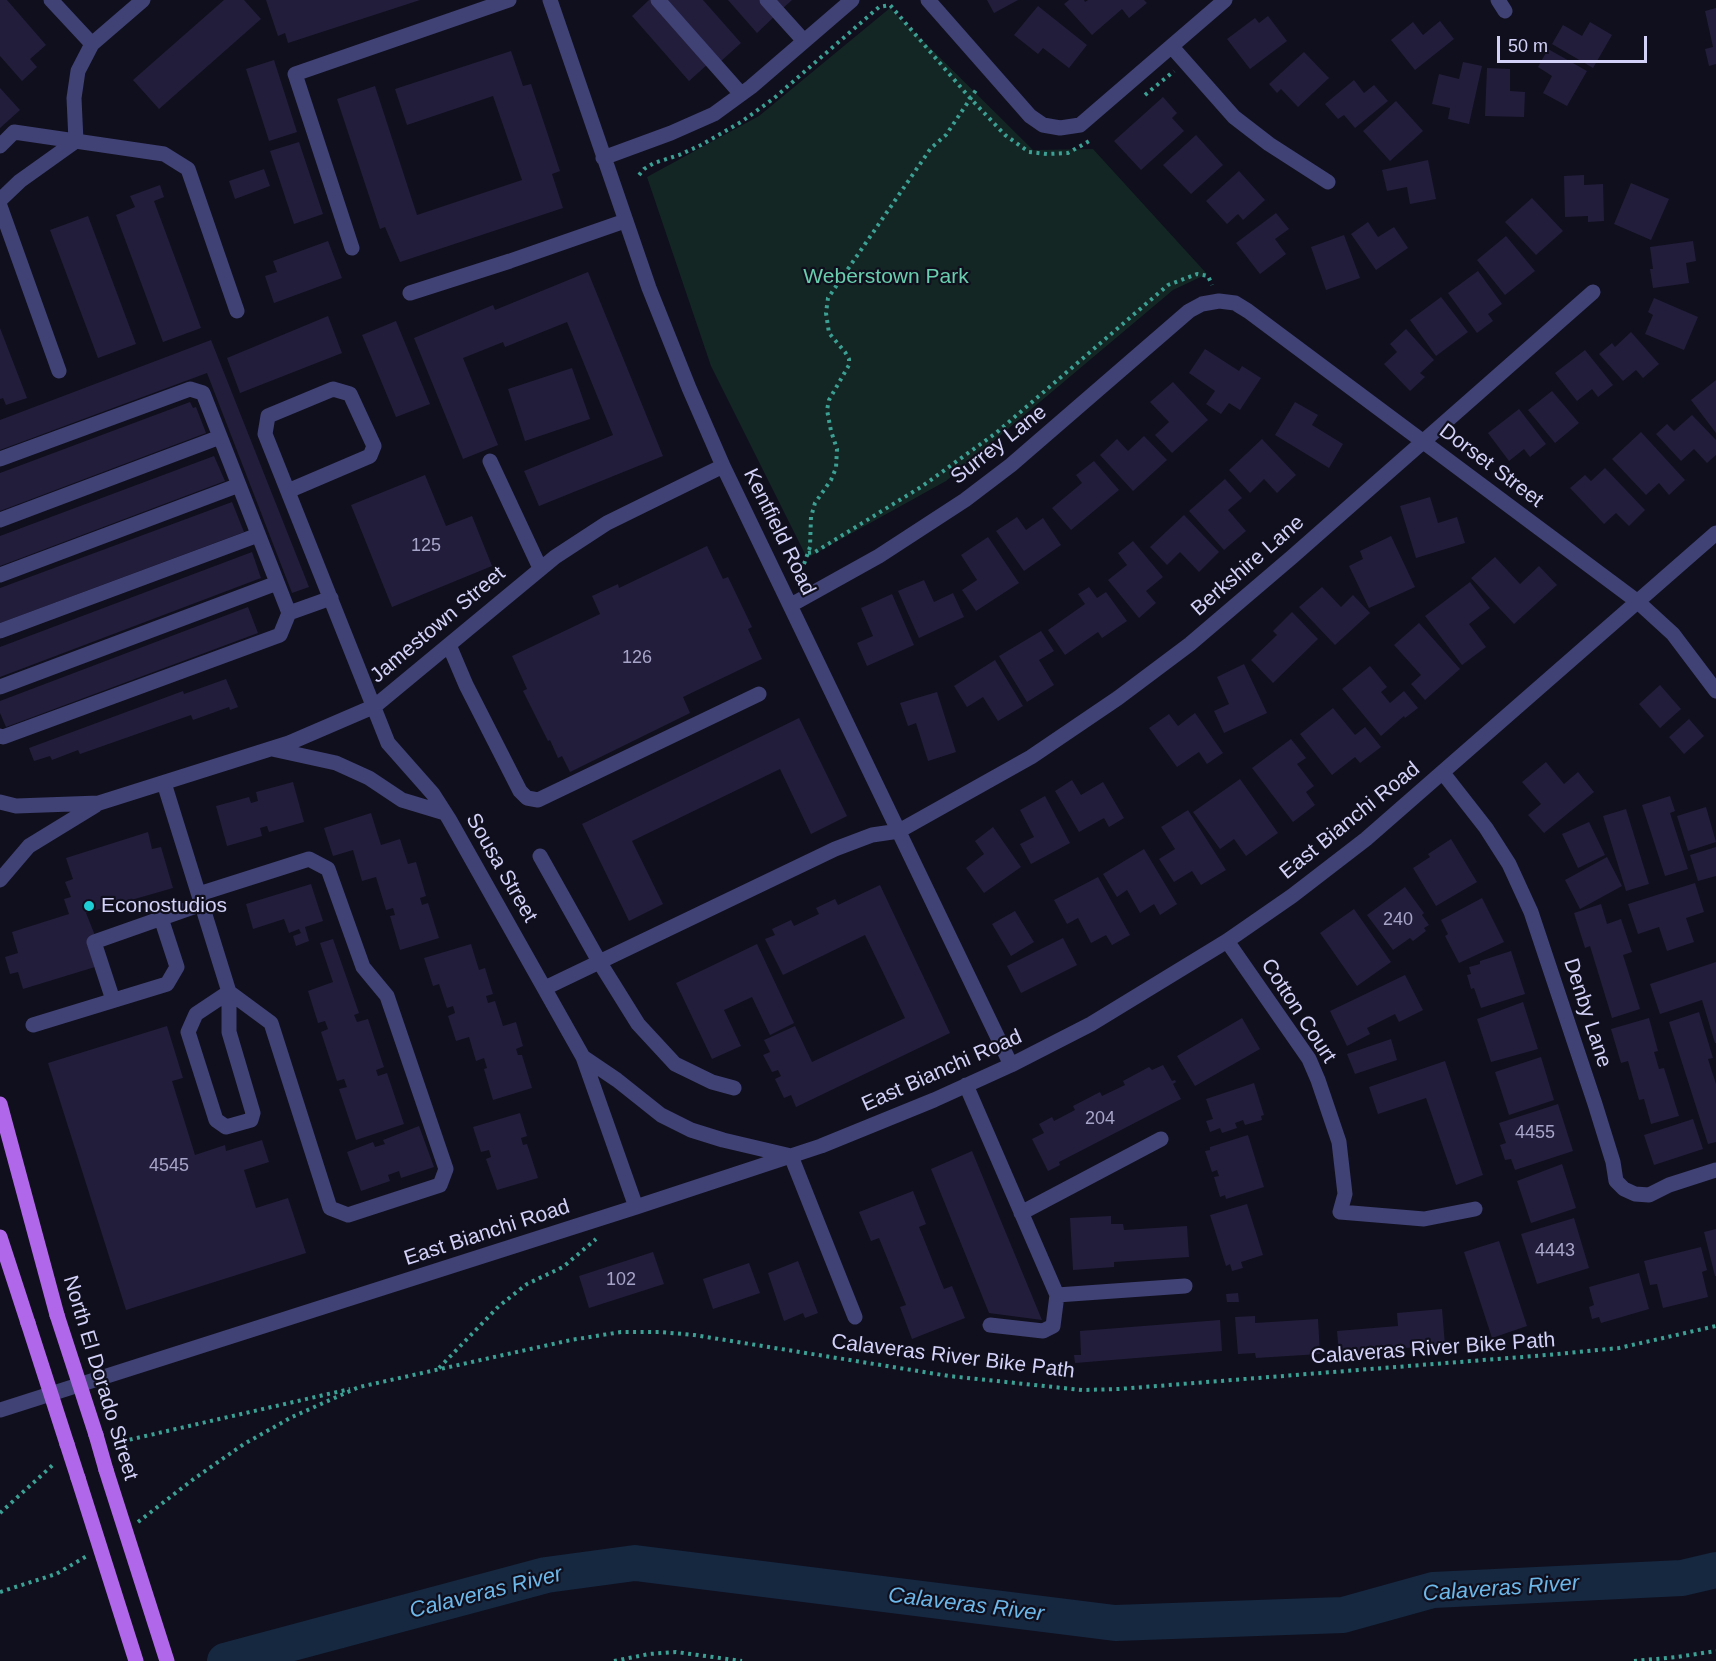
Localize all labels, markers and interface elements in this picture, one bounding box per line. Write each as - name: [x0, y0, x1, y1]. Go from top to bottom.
- scale bar: [1500, 24, 1650, 62]
- text: 50 m: [1508, 36, 1548, 56]
- park label: Weberstown Park: [803, 264, 969, 290]
- street label: Surrey Lane: [946, 400, 1052, 490]
- street label: Dorset Street: [1434, 419, 1548, 513]
- street label: Kentfield Road: [737, 465, 821, 599]
- street label: Berkshire Lane: [1186, 510, 1310, 622]
- house number: 125: [411, 535, 441, 557]
- street label: Jamestown Street: [366, 561, 510, 689]
- house number: 126: [622, 647, 652, 669]
- street label: East Bianchi Road: [1275, 757, 1425, 885]
- street label: Sousa Street: [460, 809, 542, 927]
- place label: Econostudios: [101, 893, 227, 919]
- marker: Econostudios: [82, 899, 96, 913]
- house number: 240: [1383, 909, 1413, 931]
- street label: Cotton Court: [1255, 954, 1341, 1068]
- street label: Denby Lane: [1558, 955, 1616, 1071]
- street label: East Bianchi Road: [858, 1024, 1026, 1118]
- house number: 204: [1085, 1108, 1115, 1130]
- house number: 4455: [1515, 1122, 1555, 1144]
- house number: 4545: [149, 1155, 189, 1177]
- street label: East Bianchi Road: [401, 1194, 573, 1272]
- house number: 4443: [1535, 1240, 1575, 1262]
- house number: 102: [606, 1269, 636, 1291]
- street label: North El Dorado Street: [57, 1273, 143, 1483]
- street label: Calaveras River Bike Path: [1310, 1328, 1556, 1370]
- street label: Calaveras River Bike Path: [830, 1330, 1076, 1384]
- water label: Calaveras River: [407, 1561, 565, 1625]
- water label: Calaveras River: [1422, 1570, 1580, 1608]
- water label: Calaveras River: [887, 1582, 1045, 1628]

